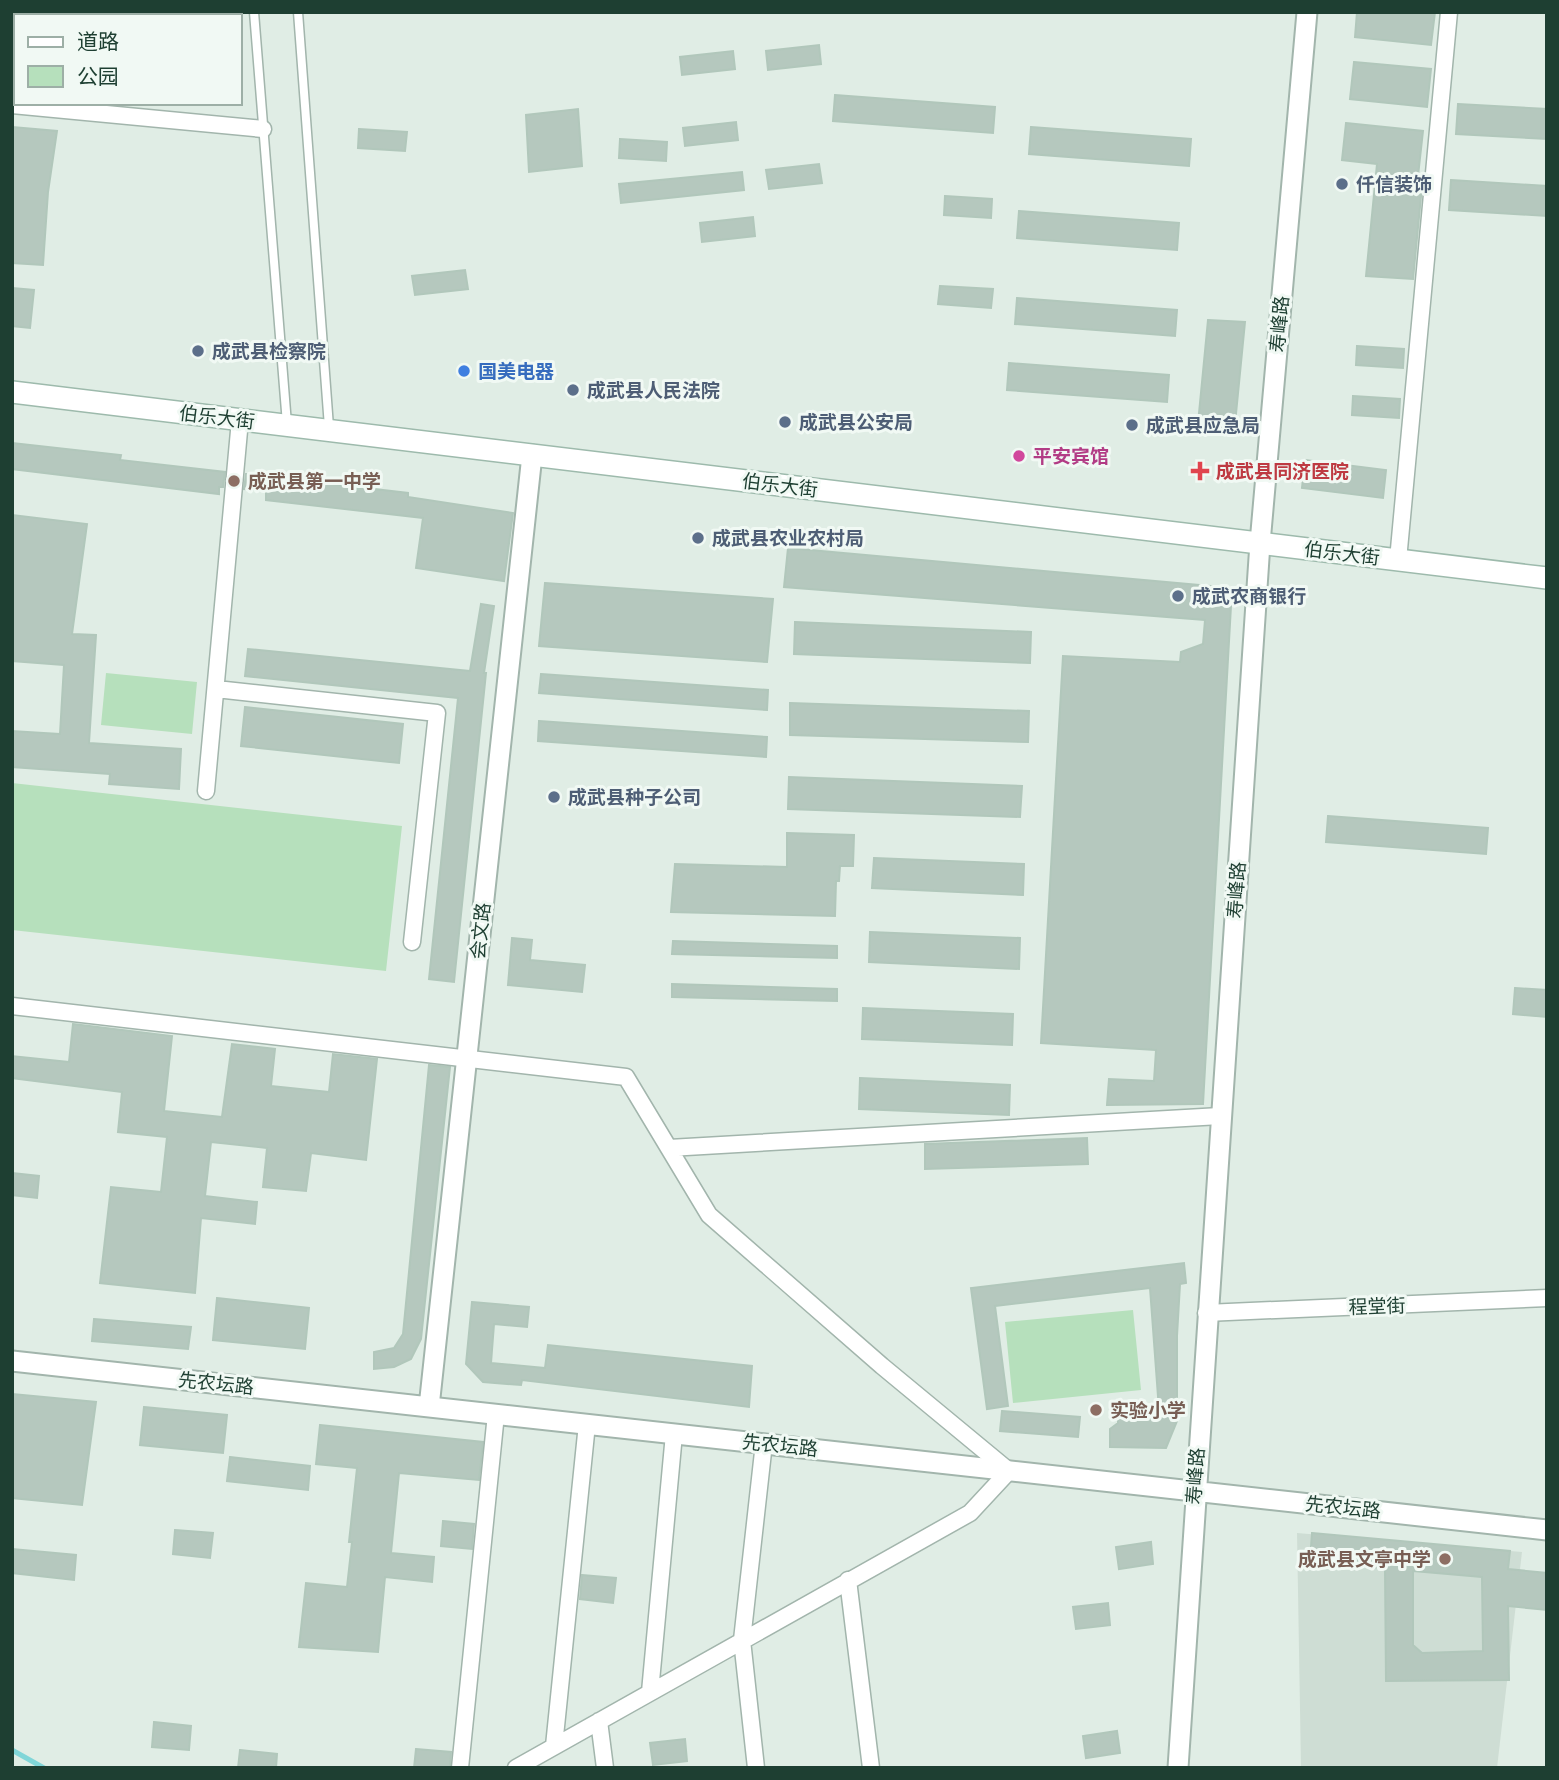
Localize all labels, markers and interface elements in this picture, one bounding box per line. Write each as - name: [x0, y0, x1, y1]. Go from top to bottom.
- legend: [14, 14, 242, 105]
- text: 道路: [77, 28, 119, 56]
- text: 公园: [77, 63, 119, 91]
- place label: 仟信装饰: [1356, 172, 1432, 198]
- marker: 仟信装饰: [1334, 176, 1350, 192]
- street label: 寿峰路: [1265, 295, 1295, 354]
- place label: 成武县检察院: [212, 339, 326, 365]
- marker: 成武县检察院: [190, 343, 206, 359]
- place label: 国美电器: [478, 359, 554, 385]
- marker: 国美电器: [456, 363, 472, 379]
- place label: 成武县人民法院: [587, 378, 720, 404]
- marker: 成武县人民法院: [565, 382, 581, 398]
- street label: 伯乐大街: [178, 400, 256, 436]
- place label: 成武县公安局: [799, 410, 913, 436]
- place label: 成武县应急局: [1146, 413, 1260, 439]
- marker: 成武县公安局: [777, 414, 793, 430]
- marker: 成武县应急局: [1124, 417, 1140, 433]
- place label: 平安宾馆: [1033, 444, 1109, 470]
- marker: 平安宾馆: [1011, 448, 1027, 464]
- place label: 成武县同济医院: [1216, 459, 1349, 485]
- marker: 成武县同济医院: [1190, 461, 1210, 481]
- street label: 伯乐大街: [741, 468, 819, 504]
- place label: 成武县第一中学: [248, 469, 381, 495]
- marker: 成武县第一中学: [226, 473, 242, 489]
- place label: 成武县农业农村局: [712, 526, 864, 552]
- marker: 成武县农业农村局: [690, 530, 706, 546]
- street label: 伯乐大街: [1303, 536, 1381, 572]
- place label: 成武农商银行: [1192, 584, 1306, 610]
- marker: 成武农商银行: [1170, 588, 1186, 604]
- place label: 成武县种子公司: [568, 785, 701, 811]
- marker: 成武县种子公司: [546, 789, 562, 805]
- street label: 寿峰路: [1222, 861, 1252, 919]
- street label: 会文路: [465, 901, 497, 961]
- street label: 程堂街: [1348, 1293, 1406, 1321]
- street label: 先农坛路: [177, 1367, 255, 1401]
- place label: 实验小学: [1110, 1398, 1186, 1424]
- marker: 实验小学: [1088, 1402, 1104, 1418]
- street label: 先农坛路: [741, 1429, 819, 1463]
- street label: 寿峰路: [1181, 1447, 1211, 1505]
- street label: 先农坛路: [1304, 1491, 1382, 1525]
- place label: 成武县文亭中学: [1298, 1547, 1431, 1573]
- marker: 成武县文亭中学: [1437, 1551, 1453, 1567]

